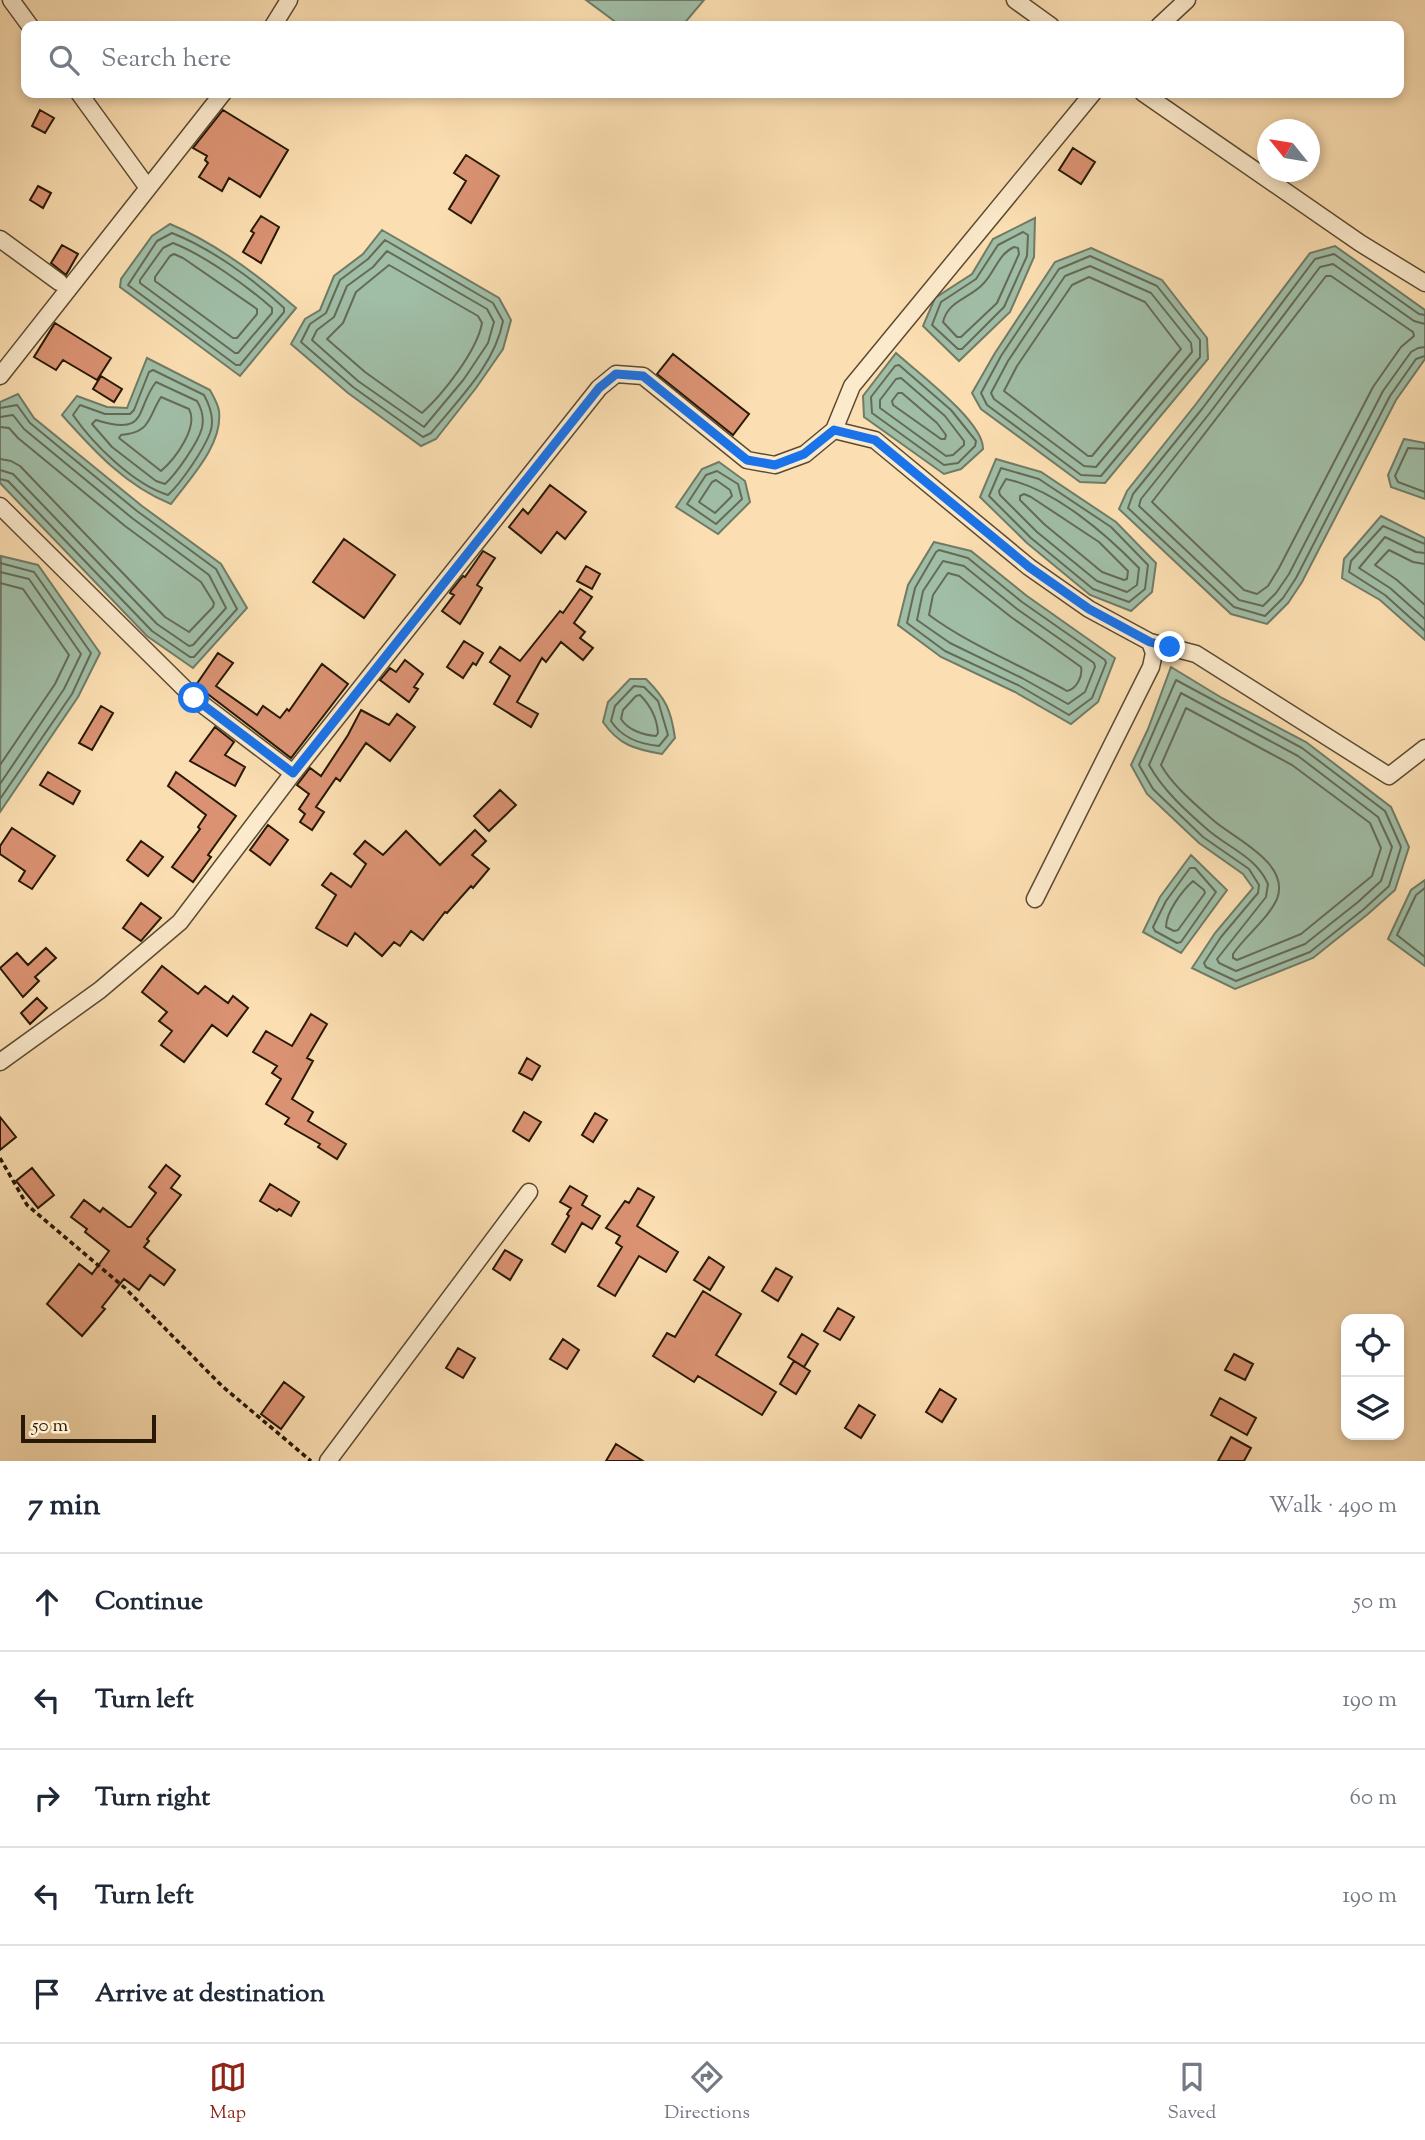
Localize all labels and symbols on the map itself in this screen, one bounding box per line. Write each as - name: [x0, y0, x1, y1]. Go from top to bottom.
- north arrow: [1257, 119, 1320, 182]
- route end: [1154, 631, 1185, 662]
- route start: [178, 682, 209, 713]
- scale bar: [21, 1412, 156, 1444]

